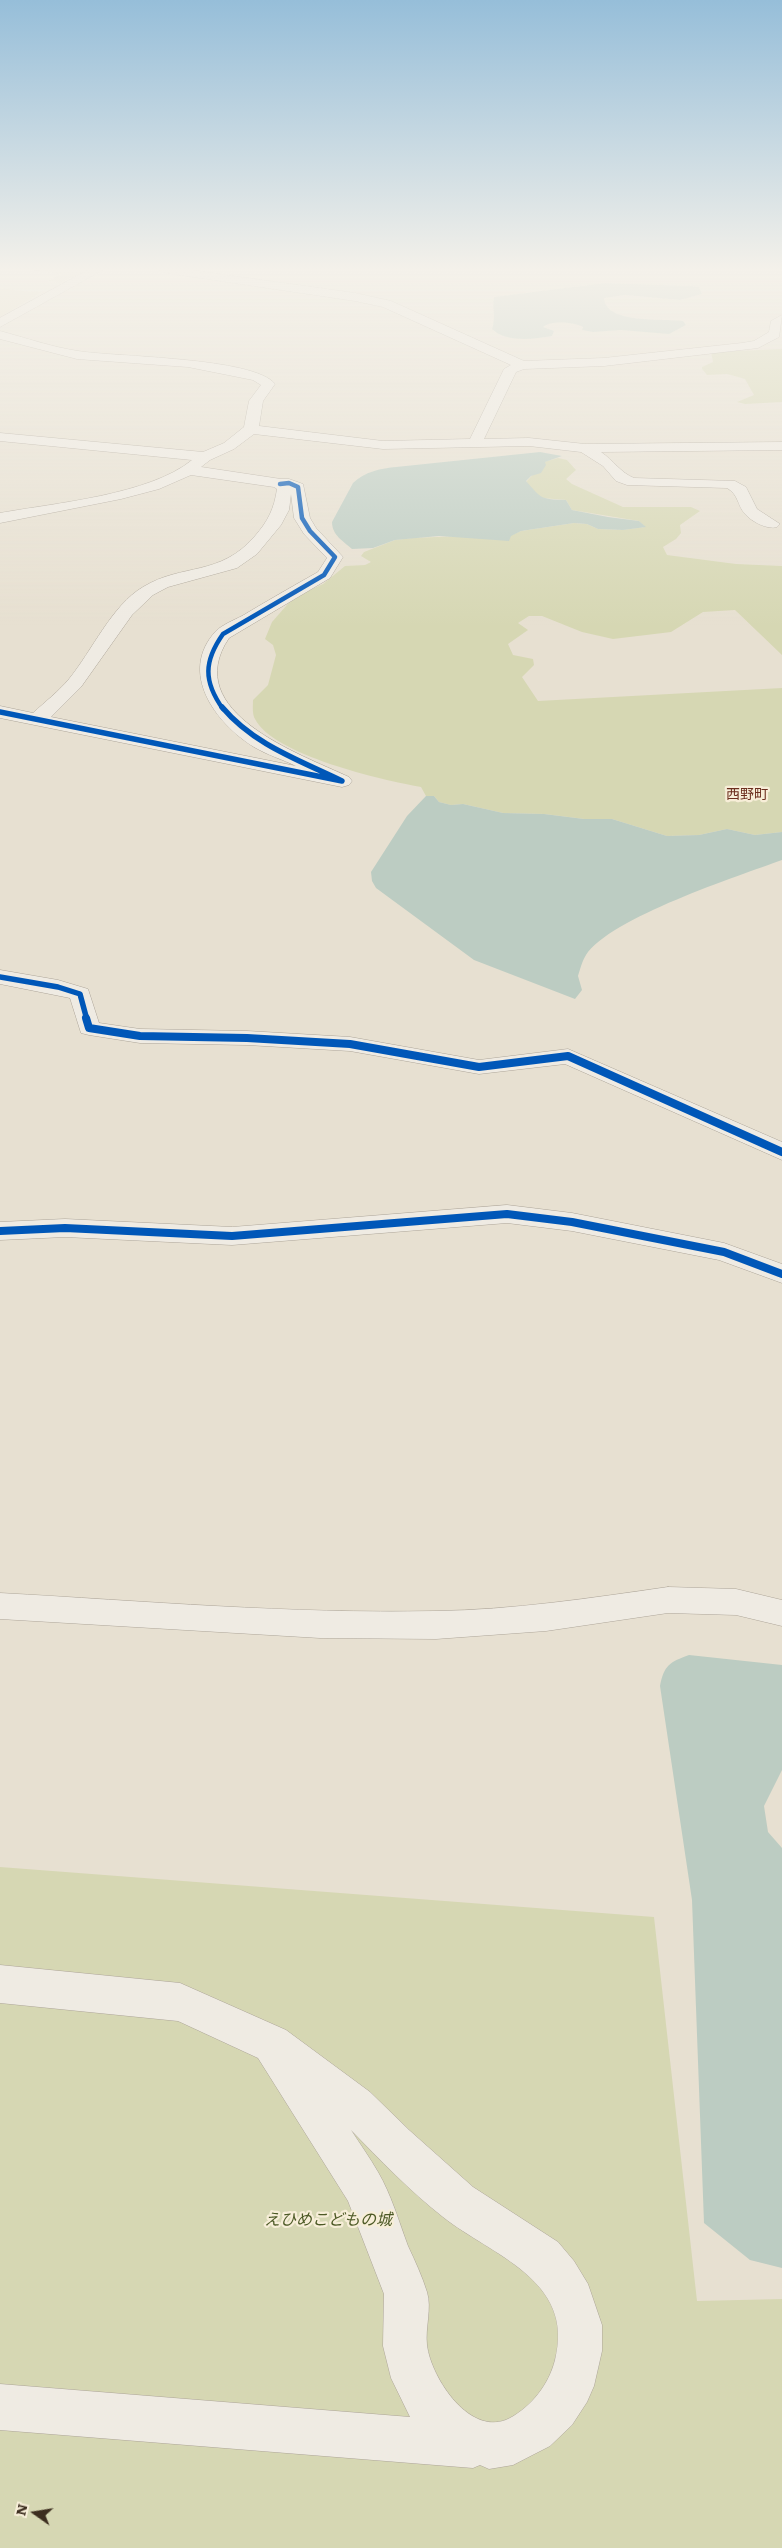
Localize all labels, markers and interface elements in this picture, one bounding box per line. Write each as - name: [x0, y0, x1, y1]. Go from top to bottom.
- district label: 西野町: [726, 787, 768, 803]
- park label: えひめこどもの城: [264, 2210, 392, 2230]
- north arrow: [10, 2488, 60, 2538]
- text: N: [9, 2502, 31, 2518]

